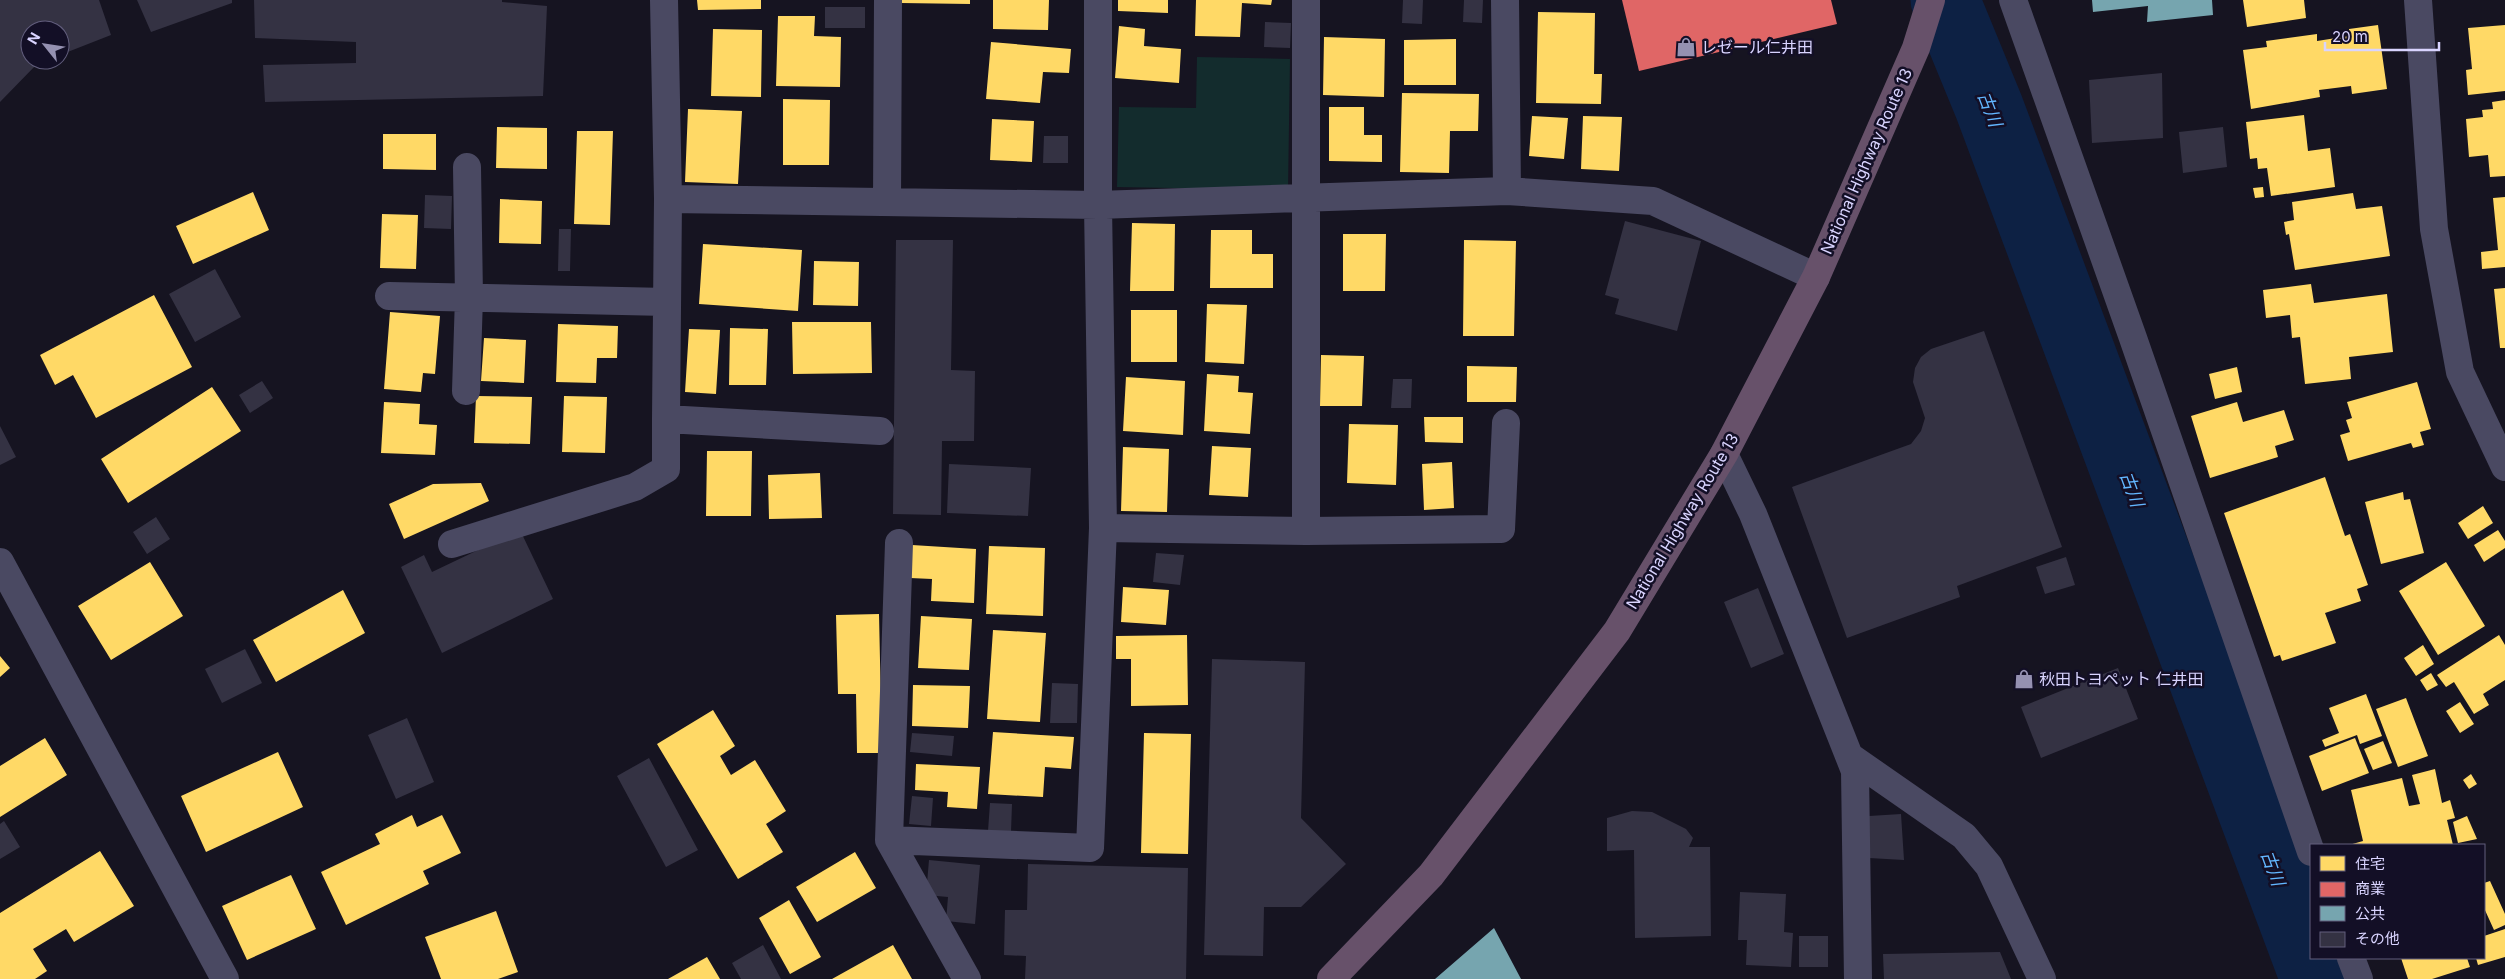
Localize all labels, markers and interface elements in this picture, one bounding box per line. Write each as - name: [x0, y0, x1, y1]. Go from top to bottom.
- north arrow: [20, 20, 70, 70]
- scale bar: [2325, 20, 2439, 52]
- text: 20 m: [2332, 27, 2368, 46]
- text: N: [23, 29, 43, 47]
- shop icon: レゼール仁井田: [1675, 36, 1697, 58]
- place label: レゼール仁井田: [1701, 37, 1813, 57]
- street label: National Highway Route 13: [1816, 65, 1916, 257]
- water label: 古川: [1974, 88, 2007, 131]
- street label: National Highway Route 13: [1622, 430, 1742, 612]
- water label: 古川: [2116, 468, 2149, 511]
- shop icon: 秋田トヨペット 仁井田: [2013, 668, 2035, 690]
- place label: 秋田トヨペット 仁井田: [2039, 669, 2204, 689]
- legend: [2310, 844, 2485, 959]
- water label: 古川: [2257, 847, 2290, 890]
- text: 住宅: [2355, 854, 2385, 873]
- text: 商業: [2355, 879, 2385, 898]
- text: 公共: [2355, 904, 2385, 923]
- text: その他: [2355, 929, 2400, 948]

